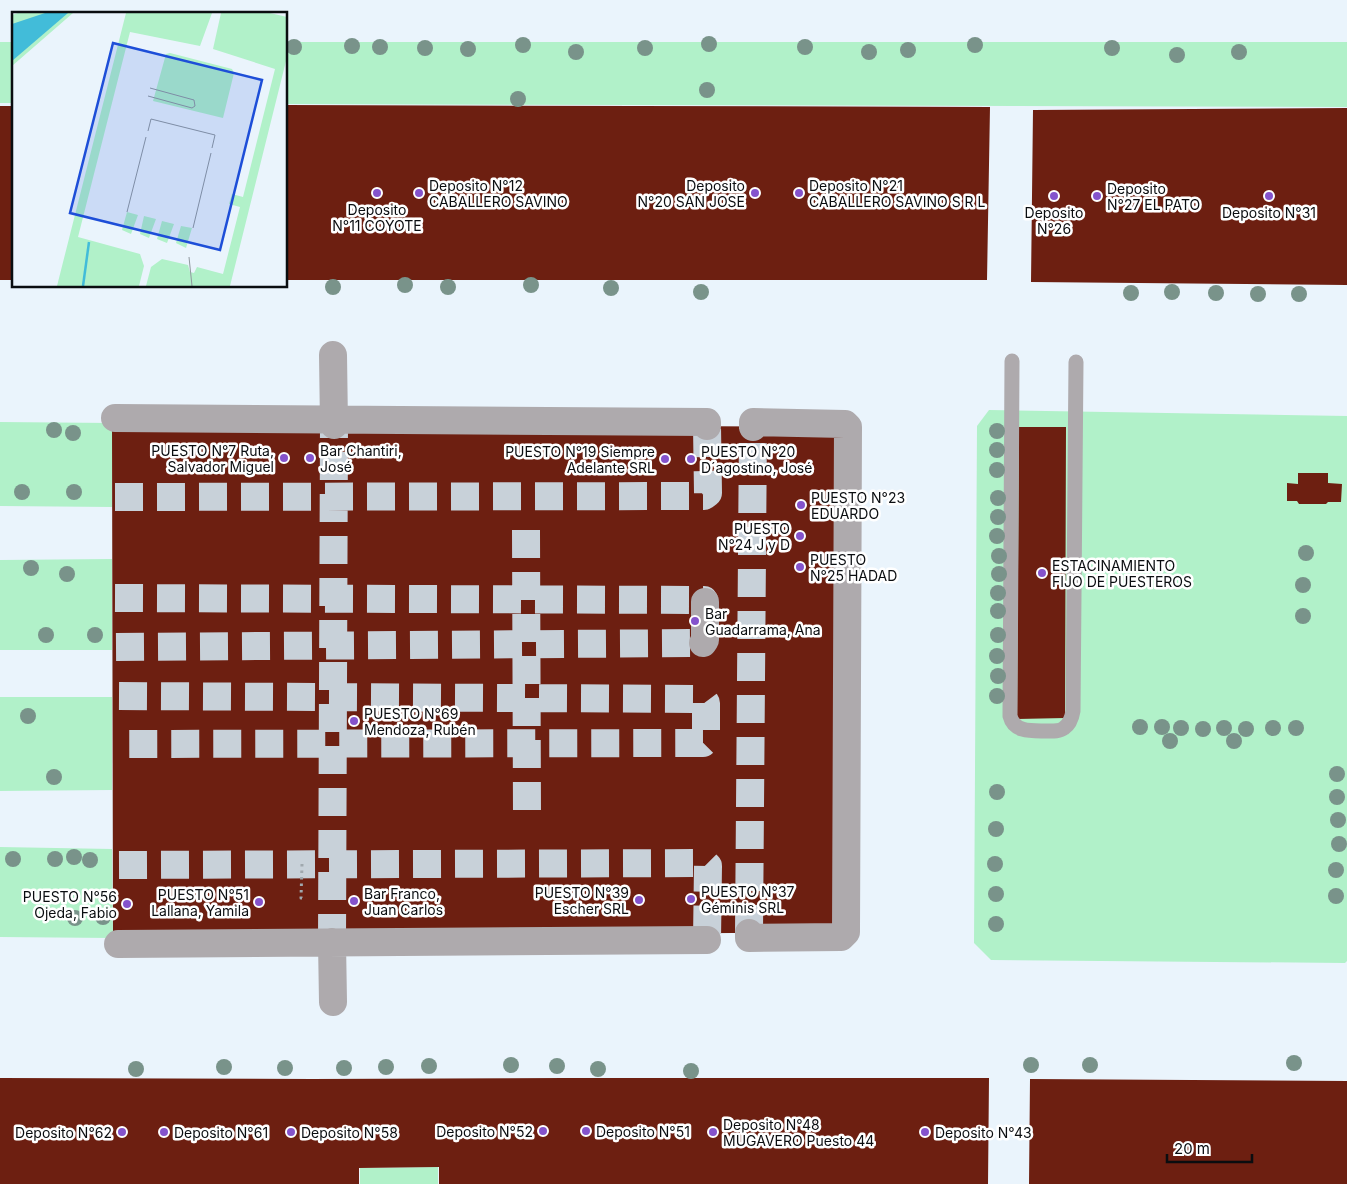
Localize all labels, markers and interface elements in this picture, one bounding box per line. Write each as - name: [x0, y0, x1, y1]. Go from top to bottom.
- inset map: [12, 12, 288, 288]
- place label: Deposito N°12 CABALLERO SAVINO: [429, 177, 568, 210]
- place label: Deposito N°20 SAN JOSE: [638, 177, 745, 210]
- place label: Deposito N°21 CABALLERO SAVINO S R L: [809, 177, 985, 210]
- place label: Deposito N°27 EL PATO: [1107, 180, 1200, 213]
- marker: Deposito N°11 COYOTE: [371, 187, 383, 199]
- marker: Deposito N°12 CABALLERO SAVINO: [413, 187, 425, 199]
- marker: Deposito N°20 SAN JOSE: [749, 187, 761, 199]
- marker: Deposito N°21 CABALLERO SAVINO S R L: [793, 187, 805, 199]
- marker: Deposito N°26: [1048, 190, 1060, 202]
- marker: Deposito N°27 EL PATO: [1091, 190, 1103, 202]
- marker: Deposito N°31: [1263, 190, 1275, 202]
- place label: Deposito N°11 COYOTE: [332, 201, 422, 234]
- place label: Deposito N°26: [1025, 204, 1083, 237]
- place label: Deposito N°31: [1222, 204, 1316, 221]
- place label: PUESTO N°7 Ruta, Salvador Miguel: [151, 442, 274, 475]
- place label: Bar Chantiri, José: [320, 442, 402, 475]
- place label: PUESTO N°19 Siempre Adelante SRL: [505, 443, 655, 476]
- place label: PUESTO N°20 D´agostino, José: [701, 443, 812, 476]
- marker: PUESTO N°7 Ruta, Salvador Miguel: [278, 452, 290, 464]
- marker: Bar Chantiri, José: [304, 452, 316, 464]
- marker: PUESTO N°19 Siempre Adelante SRL: [659, 453, 671, 465]
- marker: PUESTO N°20 D´agostino, José: [685, 453, 697, 465]
- place label: PUESTO N°23 EDUARDO: [811, 489, 905, 522]
- marker: PUESTO N°23 EDUARDO: [795, 499, 807, 511]
- place label: PUESTO N°24 J y D: [718, 520, 790, 553]
- marker: PUESTO N°24 J y D: [794, 530, 806, 542]
- place label: PUESTO N°25 HADAD: [810, 551, 897, 584]
- place label: ESTACINAMIENTO FIJO DE PUESTEROS: [1052, 557, 1192, 590]
- marker: PUESTO N°25 HADAD: [794, 561, 806, 573]
- marker: ESTACINAMIENTO FIJO DE PUESTEROS: [1036, 567, 1048, 579]
- place label: Bar Guadarrama, Ana: [705, 605, 821, 638]
- marker: Bar Guadarrama, Ana: [689, 615, 701, 627]
- place label: PUESTO N°69 Mendoza, Rubén: [364, 705, 476, 738]
- marker: PUESTO N°69 Mendoza, Rubén: [348, 715, 360, 727]
- place label: PUESTO N°37 Géminis SRL: [701, 883, 795, 916]
- place label: PUESTO N°39 Escher SRL: [535, 884, 629, 917]
- place label: Bar Franco, Juan Carlos: [364, 885, 443, 918]
- place label: PUESTO N°51 Lallana, Yamila: [151, 886, 249, 919]
- place label: PUESTO N°56 Ojeda, Fabio: [23, 888, 117, 921]
- marker: PUESTO N°37 Géminis SRL: [685, 893, 697, 905]
- marker: PUESTO N°39 Escher SRL: [633, 894, 645, 906]
- marker: Bar Franco, Juan Carlos: [348, 895, 360, 907]
- marker: PUESTO N°51 Lallana, Yamila: [253, 896, 265, 908]
- marker: PUESTO N°56 Ojeda, Fabio: [121, 898, 133, 910]
- place label: Deposito N°48 MUGAVERO Puesto 44: [723, 1116, 874, 1149]
- place label: Deposito N°52: [436, 1123, 533, 1140]
- place label: Deposito N°51: [596, 1123, 690, 1140]
- place label: Deposito N°62: [15, 1124, 112, 1141]
- place label: Deposito N°61: [174, 1124, 268, 1141]
- place label: Deposito N°58: [301, 1124, 398, 1141]
- place label: Deposito N°43: [935, 1124, 1032, 1141]
- marker: Deposito N°52: [537, 1125, 549, 1137]
- marker: Deposito N°51: [580, 1125, 592, 1137]
- marker: Deposito N°62: [116, 1126, 128, 1138]
- marker: Deposito N°61: [158, 1126, 170, 1138]
- marker: Deposito N°58: [285, 1126, 297, 1138]
- marker: Deposito N°48 MUGAVERO Puesto 44: [707, 1126, 719, 1138]
- marker: Deposito N°43: [919, 1126, 931, 1138]
- scale bar: [1167, 1132, 1252, 1164]
- text: 20 m: [1174, 1139, 1210, 1158]

